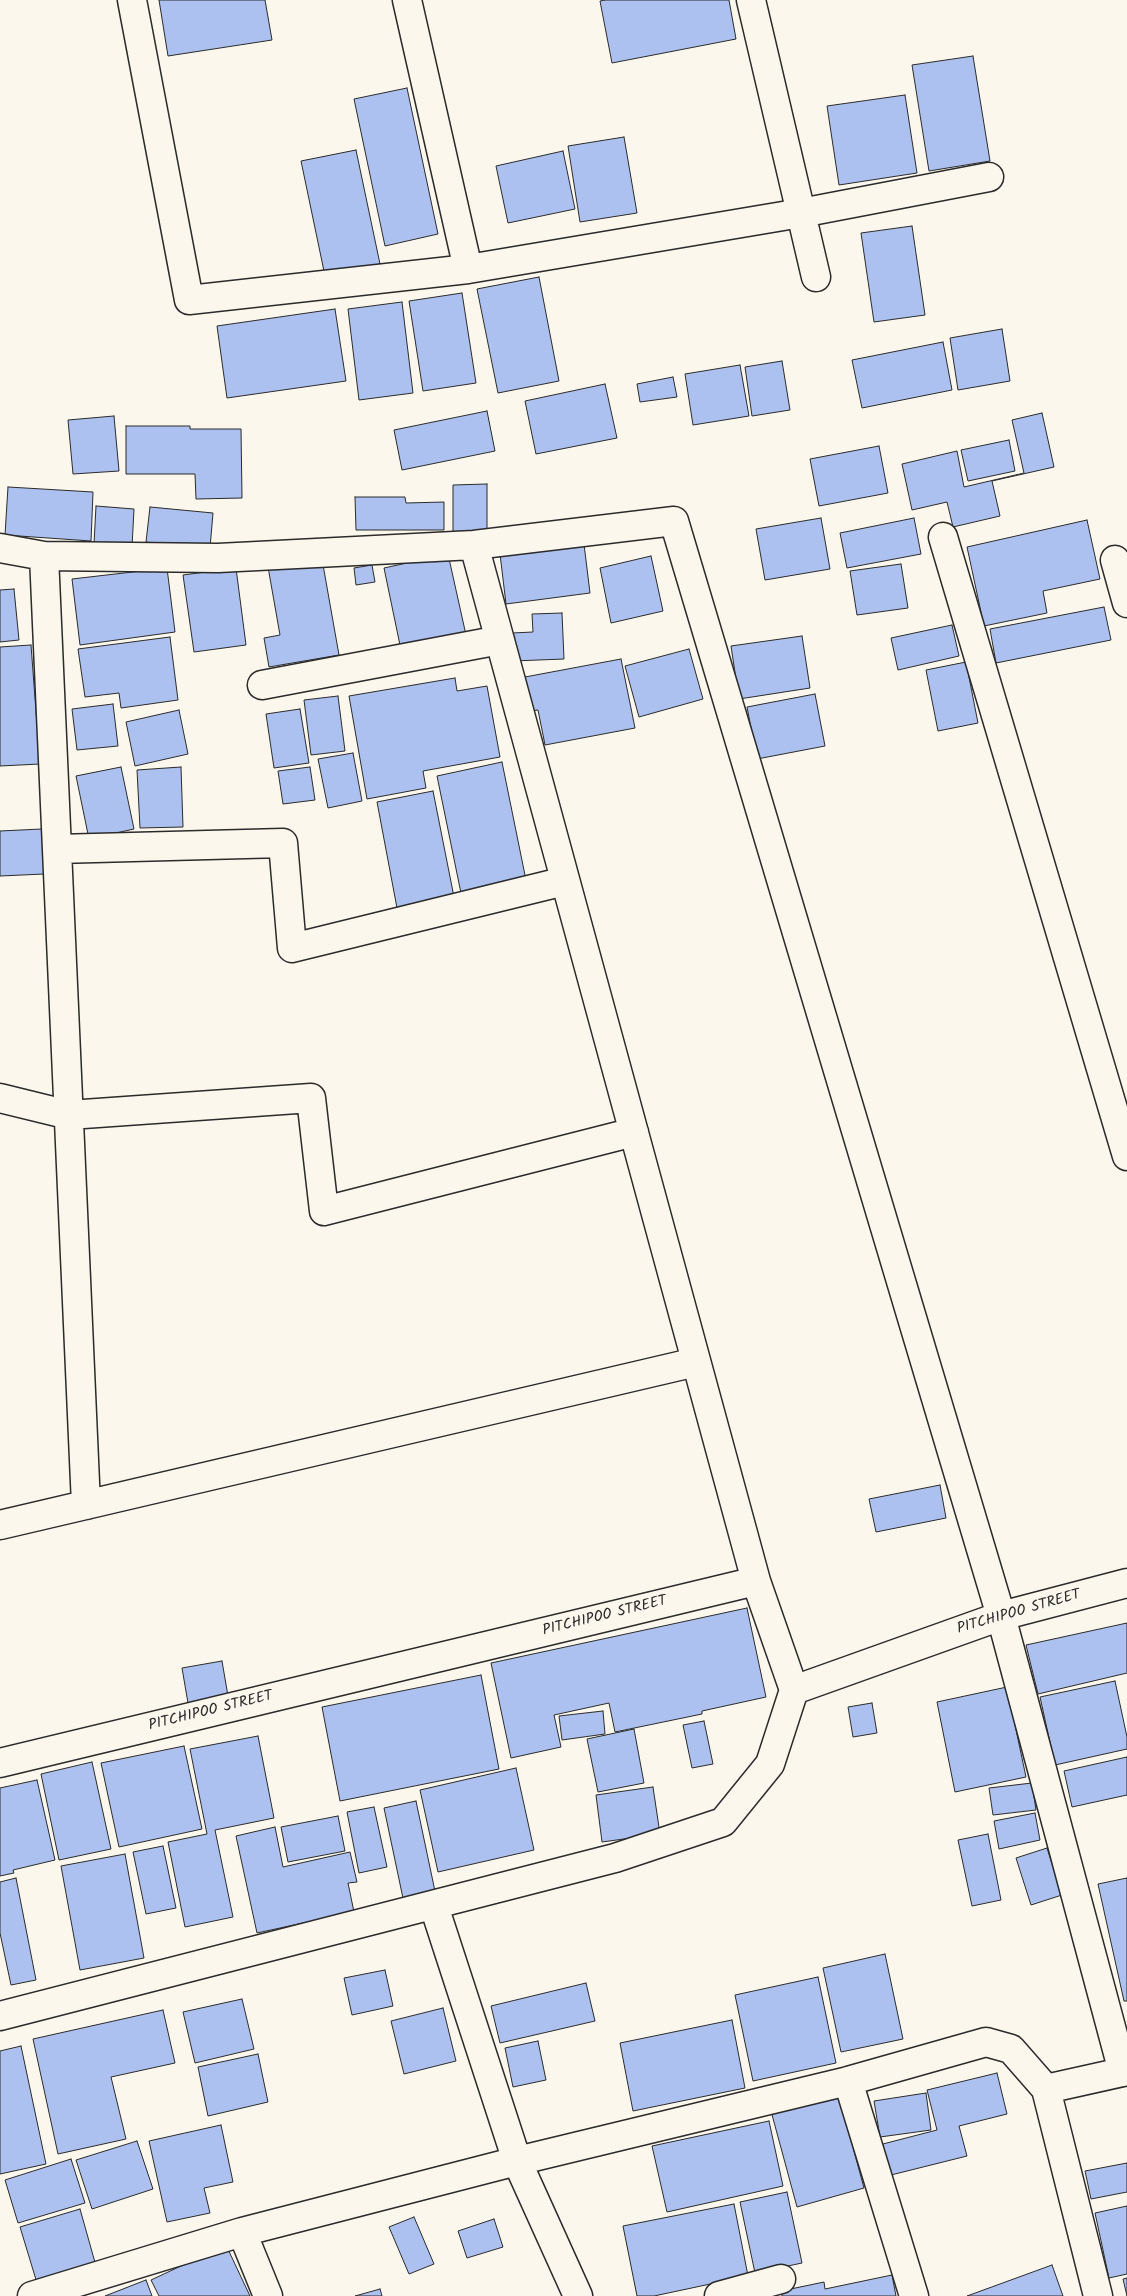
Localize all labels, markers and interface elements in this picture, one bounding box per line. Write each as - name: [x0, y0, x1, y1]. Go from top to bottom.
- street label: PITCHIPOO STREET: [955, 1587, 1083, 1639]
- street label: PITCHIPOO STREET: [541, 1593, 669, 1641]
- street label: PITCHIPOO STREET: [147, 1688, 275, 1736]

